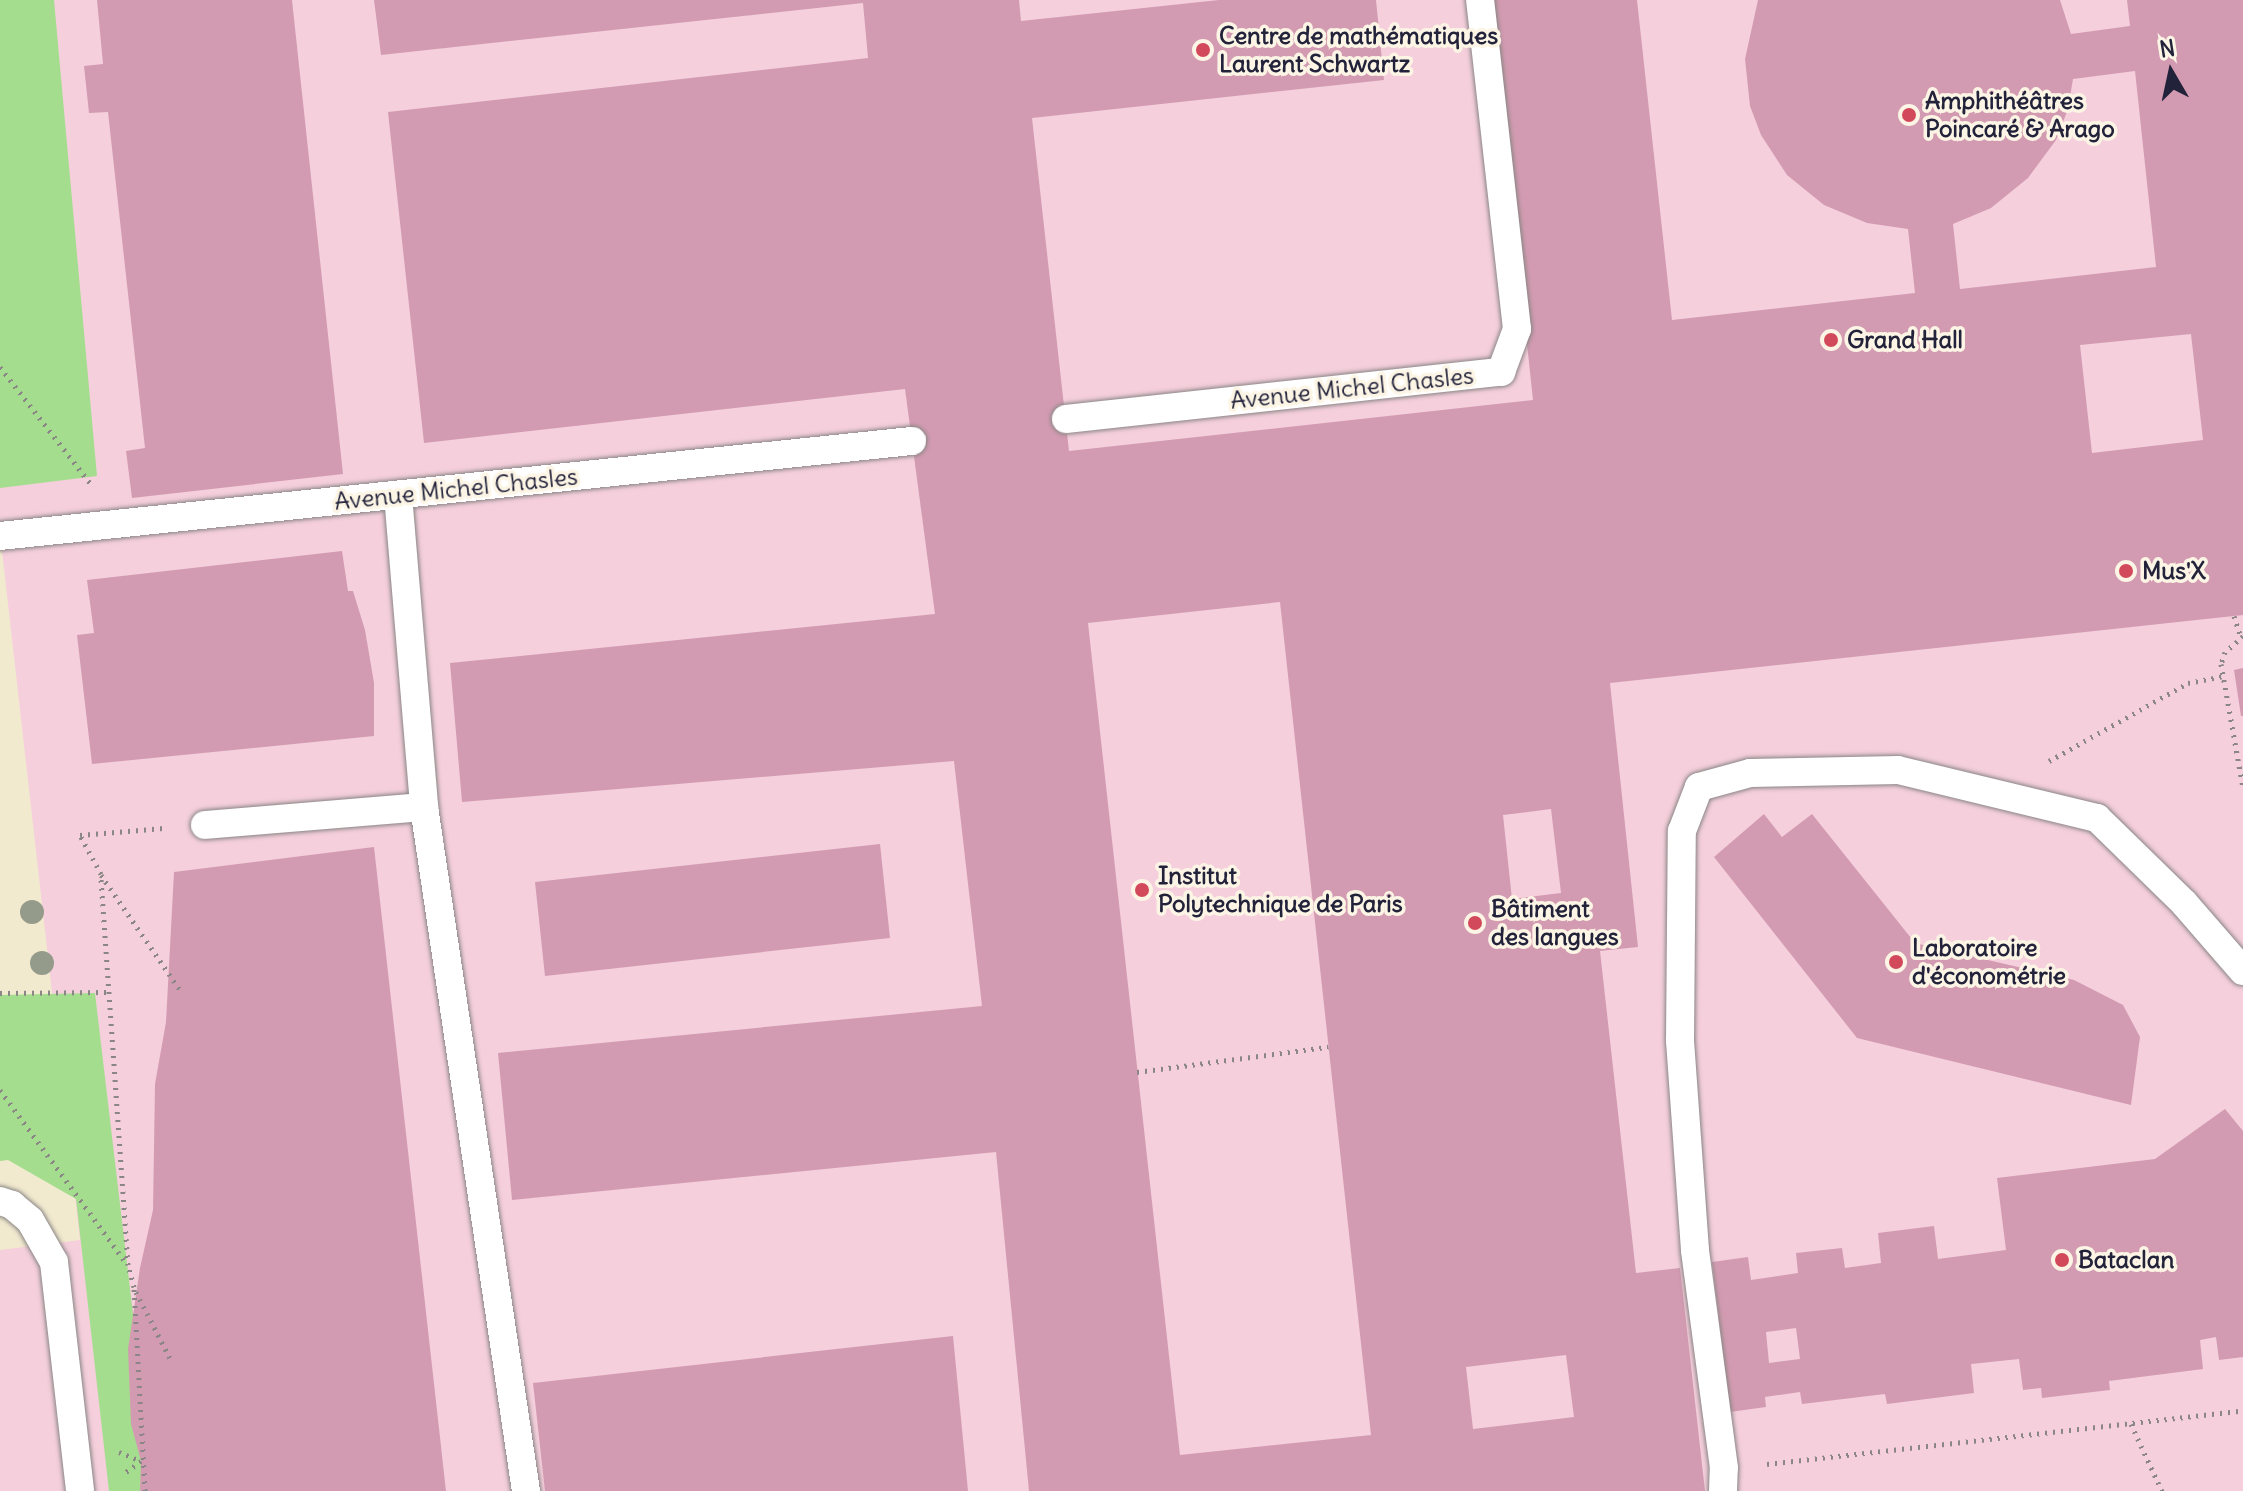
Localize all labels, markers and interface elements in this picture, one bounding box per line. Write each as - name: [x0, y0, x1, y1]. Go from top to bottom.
- place label: Centre de mathématiques Laurent Schwartz: [1219, 22, 1498, 78]
- north arrow: [2131, 32, 2211, 112]
- text: N: [2158, 33, 2177, 63]
- marker: Centre de mathématiques Laurent Schwartz: [1194, 41, 1212, 59]
- place label: Amphithéâtres Poincaré & Arago: [1925, 87, 2115, 143]
- marker: Amphithéâtres Poincaré & Arago: [1900, 106, 1918, 124]
- place label: Grand Hall: [1847, 326, 1963, 354]
- marker: Grand Hall: [1822, 331, 1840, 349]
- street label: Avenue Michel Chasles: [1229, 361, 1475, 415]
- street label: Avenue Michel Chasles: [333, 462, 579, 516]
- place label: Mus'X: [2142, 557, 2206, 585]
- marker: Mus'X: [2117, 562, 2135, 580]
- place label: Institut Polytechnique de Paris: [1158, 862, 1403, 918]
- marker: Institut Polytechnique de Paris: [1133, 881, 1151, 899]
- place label: Bâtiment des langues: [1491, 895, 1619, 951]
- marker: Bâtiment des langues: [1466, 914, 1484, 932]
- place label: Laboratoire d'économétrie: [1912, 934, 2066, 990]
- marker: Laboratoire d'économétrie: [1887, 953, 1905, 971]
- place label: Bataclan: [2078, 1246, 2174, 1274]
- marker: Bataclan: [2053, 1251, 2071, 1269]

